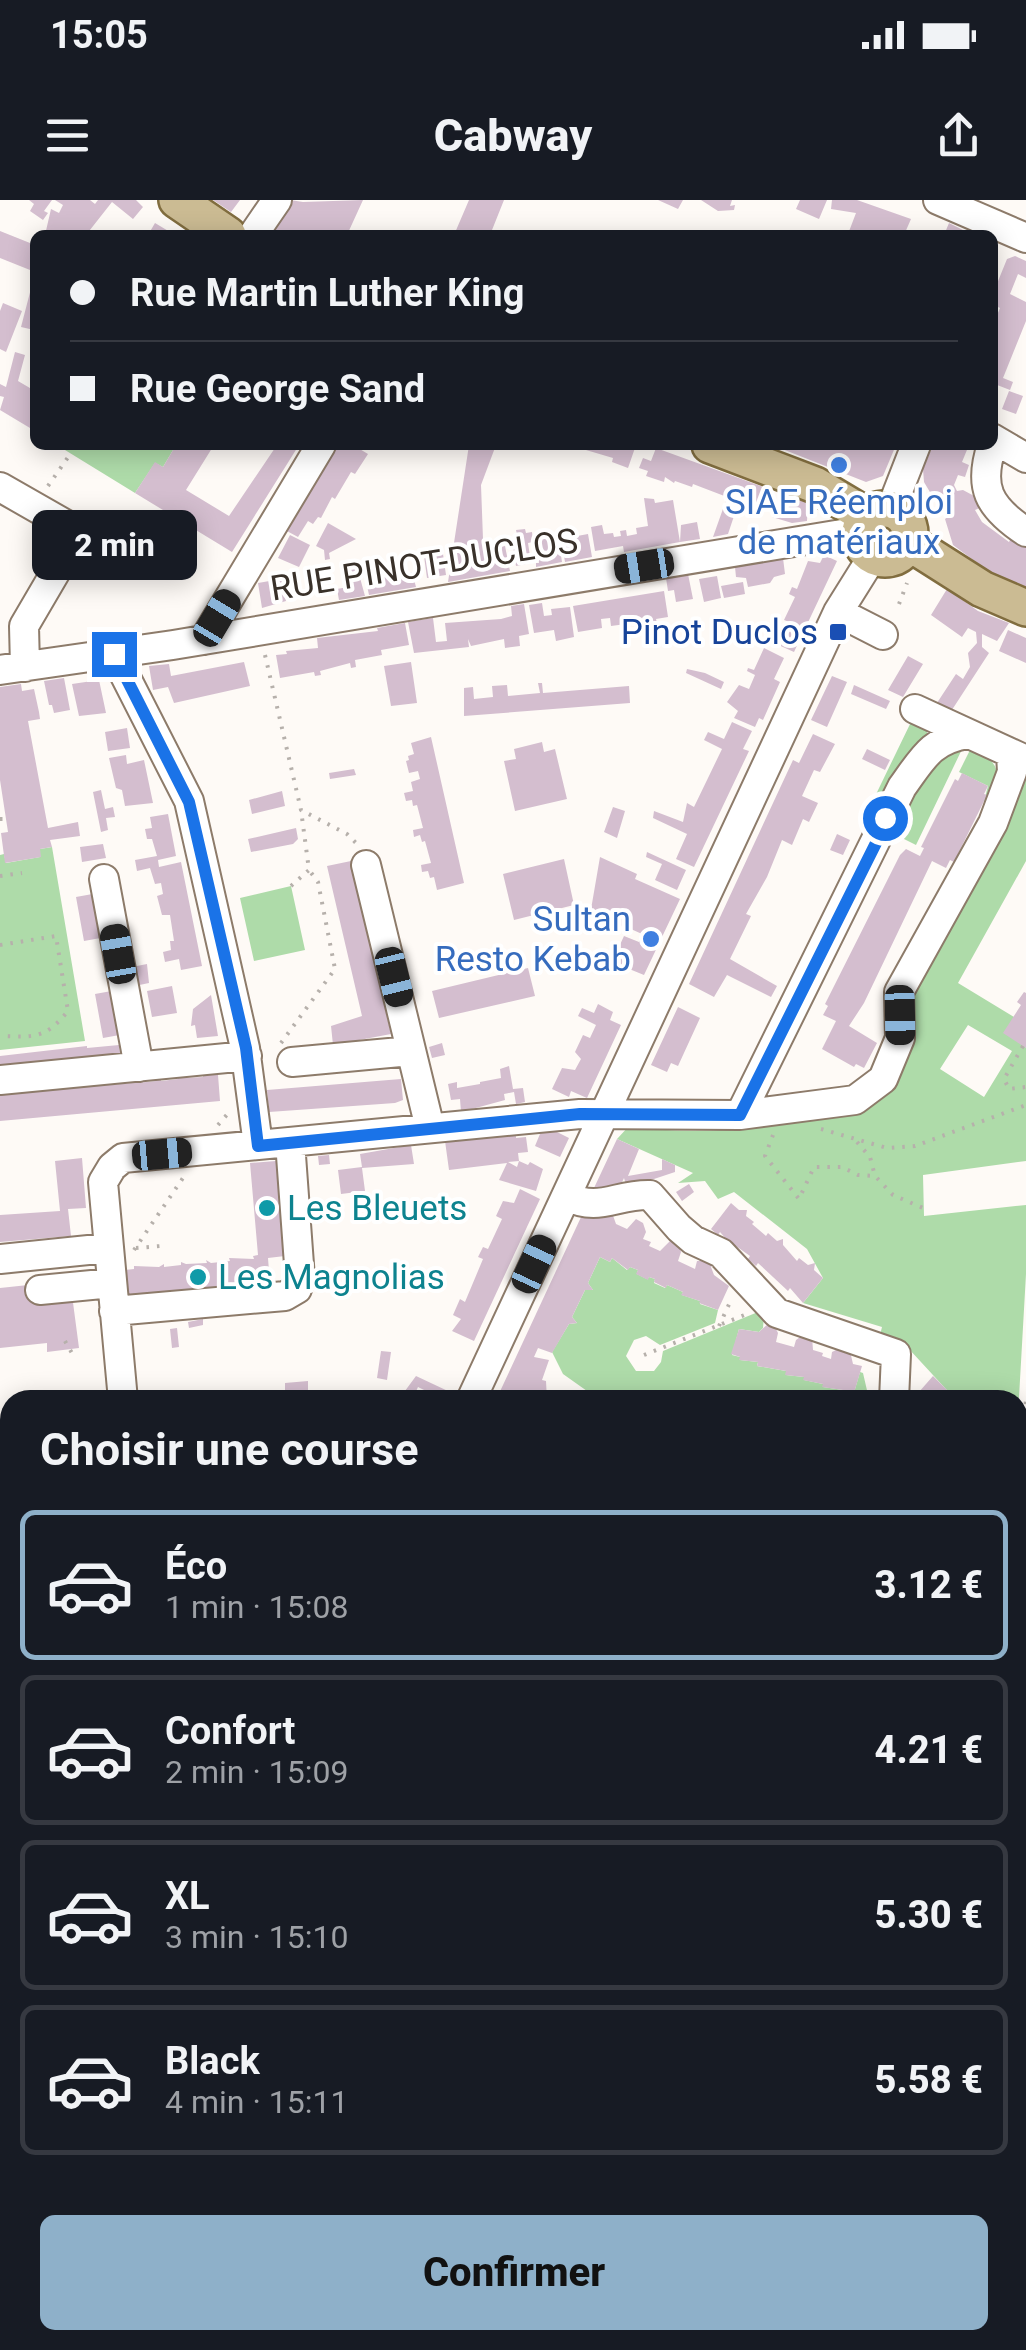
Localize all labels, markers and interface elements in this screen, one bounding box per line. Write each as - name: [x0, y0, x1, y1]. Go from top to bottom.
- text: 15:05: [50, 13, 148, 57]
- icon: menu: [40, 108, 95, 163]
- icon: share: [931, 108, 986, 163]
- text: Cabway: [434, 109, 592, 162]
- text: Rue Martin Luther King: [130, 271, 524, 315]
- text: Rue George Sand: [130, 367, 425, 411]
- marker: SIAE Réemploi de matériaux: [828, 454, 850, 476]
- place label: SIAE Réemploi de matériaux: [725, 482, 953, 563]
- callout: 2 min: [32, 509, 196, 579]
- street label: RUE PINOT-DUCLOS: [267, 520, 581, 610]
- text: 2 min: [74, 526, 155, 564]
- car: [612, 546, 676, 586]
- car: [189, 585, 245, 651]
- place label: Pinot Duclos: [621, 612, 818, 653]
- marker: Pinot Duclos: [827, 621, 849, 643]
- route end: [92, 632, 137, 677]
- route start: [863, 796, 908, 841]
- place label: Sultan Resto Kebab: [435, 899, 631, 980]
- car: [98, 922, 138, 986]
- marker: Sultan Resto Kebab: [640, 928, 662, 950]
- car: [372, 944, 416, 1010]
- car: [884, 985, 916, 1045]
- car: [131, 1136, 193, 1172]
- place label: Les Bleuets: [287, 1188, 467, 1229]
- marker: Les Bleuets: [256, 1197, 278, 1219]
- car: [508, 1230, 560, 1298]
- place label: Les Magnolias: [218, 1257, 445, 1298]
- marker: Les Magnolias: [187, 1266, 209, 1288]
- text: Choisir une course: [40, 1423, 419, 1476]
- icon: car: [45, 1540, 135, 1630]
- text: Éco: [165, 1544, 227, 1588]
- text: 3.12 €: [875, 1563, 983, 1607]
- text: 1 min · 15:08: [165, 1588, 348, 1626]
- icon: car: [45, 1705, 135, 1795]
- text: Confort: [165, 1709, 295, 1753]
- text: 4.21 €: [875, 1728, 983, 1772]
- text: 2 min · 15:09: [165, 1753, 348, 1791]
- icon: car: [45, 1870, 135, 1960]
- text: XL: [165, 1874, 210, 1918]
- text: 5.30 €: [875, 1893, 983, 1937]
- text: 3 min · 15:10: [165, 1918, 348, 1956]
- icon: car: [45, 2035, 135, 2125]
- text: Black: [165, 2039, 260, 2083]
- text: 5.58 €: [875, 2058, 983, 2102]
- text: 4 min · 15:11: [165, 2083, 348, 2121]
- button: Confirmer: [40, 2215, 988, 2330]

